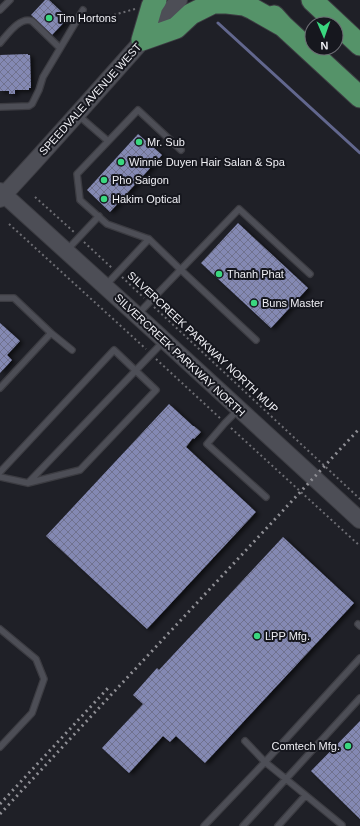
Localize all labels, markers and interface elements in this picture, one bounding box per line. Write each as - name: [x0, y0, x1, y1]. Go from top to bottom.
- place label: Tim Hortons: [57, 12, 117, 24]
- marker: Tim Hortons: [44, 13, 54, 23]
- north arrow: [304, 16, 344, 56]
- street label: SPEEDVALE AVENUE WEST: [37, 40, 144, 157]
- text: N: [320, 40, 329, 52]
- place label: Mr. Sub: [147, 136, 185, 148]
- marker: Mr. Sub: [134, 137, 144, 147]
- place label: Winnie Duyen Hair Salan & Spa: [129, 156, 286, 168]
- marker: Winnie Duyen Hair Salan & Spa: [116, 157, 126, 167]
- place label: Pho Saigon: [112, 174, 169, 186]
- marker: Pho Saigon: [99, 175, 109, 185]
- place label: Hakim Optical: [112, 193, 180, 205]
- marker: Hakim Optical: [99, 194, 109, 204]
- street label: SILVERCREEK PARKWAY NORTH MUP: [125, 268, 281, 416]
- place label: Thanh Phat: [227, 268, 284, 280]
- marker: Thanh Phat: [214, 269, 224, 279]
- street label: SILVERCREEK PARKWAY NORTH: [112, 291, 248, 419]
- place label: Buns Master: [262, 297, 324, 309]
- marker: Buns Master: [249, 298, 259, 308]
- place label: LPP Mfg.: [265, 630, 310, 642]
- marker: LPP Mfg.: [252, 631, 262, 641]
- place label: Comtech Mfg.: [272, 740, 340, 752]
- marker: Comtech Mfg.: [343, 741, 353, 751]

